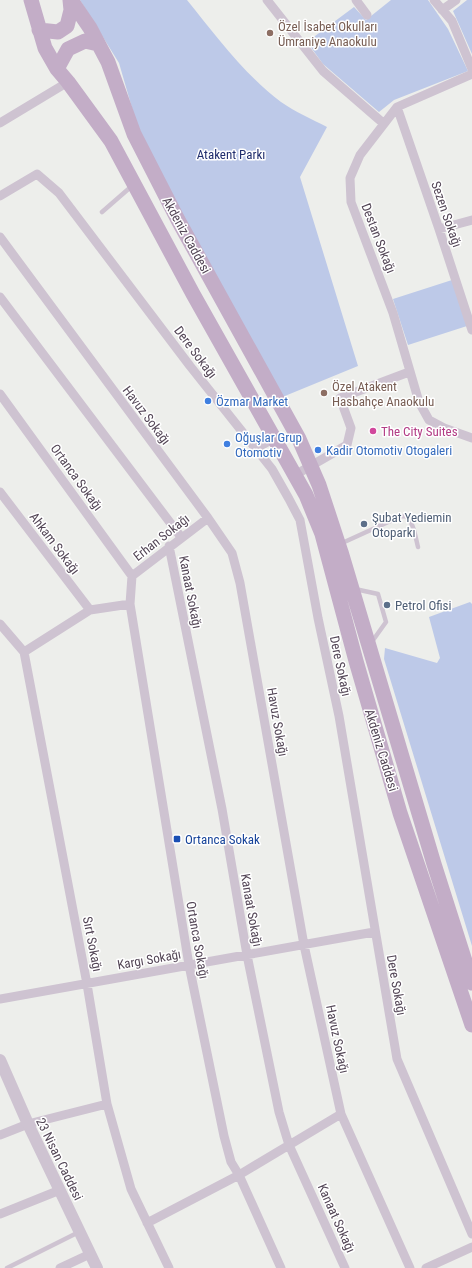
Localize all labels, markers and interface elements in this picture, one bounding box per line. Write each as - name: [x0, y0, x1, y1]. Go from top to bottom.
- place label: Özel İsabet Okulları Ümraniye Anaokulu: [278, 19, 377, 49]
- marker: Özel İsabet Okulları Ümraniye Anaokulu: [265, 28, 275, 38]
- park label: Atakent Parkı: [197, 147, 265, 162]
- street label: Sezen Sokağı: [428, 179, 465, 249]
- street label: Akdeniz Caddesi: [159, 194, 214, 276]
- street label: Destan Sokağı: [358, 201, 399, 275]
- street label: Dere Sokağı: [171, 323, 220, 381]
- place label: Özel Atakent Hasbahçe Anaokulu: [332, 379, 434, 409]
- street label: Havuz Sokağı: [120, 383, 174, 448]
- marker: Özel Atakent Hasbahçe Anaokulu: [319, 388, 329, 398]
- place label: Özmar Market: [216, 394, 288, 409]
- marker: Özmar Market: [203, 396, 213, 406]
- place label: The City Suites: [381, 424, 458, 439]
- marker: The City Suites: [368, 426, 378, 436]
- place label: Oğuşlar Grup Otomotiv: [235, 430, 302, 460]
- marker: Oğuşlar Grup Otomotiv: [222, 439, 232, 449]
- street label: Ortanca Sokağı: [47, 441, 106, 513]
- place label: Kadir Otomotiv Otogaleri: [326, 443, 452, 458]
- marker: Kadir Otomotiv Otogaleri: [313, 445, 323, 455]
- street label: Ahkam Sokağı: [27, 509, 83, 577]
- place label: Şubat Yediemin Otoparkı: [372, 510, 452, 540]
- street label: Erhan Sokağı: [130, 511, 192, 564]
- marker: Şubat Yediemin Otoparkı: [359, 519, 369, 529]
- street label: Kanaat Sokağı: [176, 554, 205, 630]
- place label: Petrol Ofisi: [395, 598, 452, 613]
- marker: Petrol Ofisi: [382, 600, 392, 610]
- street label: Dere Sokağı: [327, 635, 354, 698]
- street label: Havuz Sokağı: [264, 687, 291, 758]
- street label: Akdeniz Caddesi: [362, 707, 401, 793]
- place label: Ortanca Sokak: [185, 832, 260, 847]
- marker: Ortanca Sokak: [172, 834, 182, 844]
- street label: Kanaat Sokağı: [238, 872, 265, 948]
- street label: Ortanca Sokağı: [183, 900, 212, 980]
- street label: Sırt Sokağı: [80, 915, 105, 973]
- street label: Kargı Sokağı: [116, 947, 182, 972]
- street label: Dere Sokağı: [384, 954, 409, 1017]
- street label: Havuz Sokağı: [323, 1004, 352, 1075]
- street label: 23 Nisan Caddesi: [33, 1116, 86, 1203]
- street label: Kanaat Sokağı: [315, 1181, 358, 1255]

